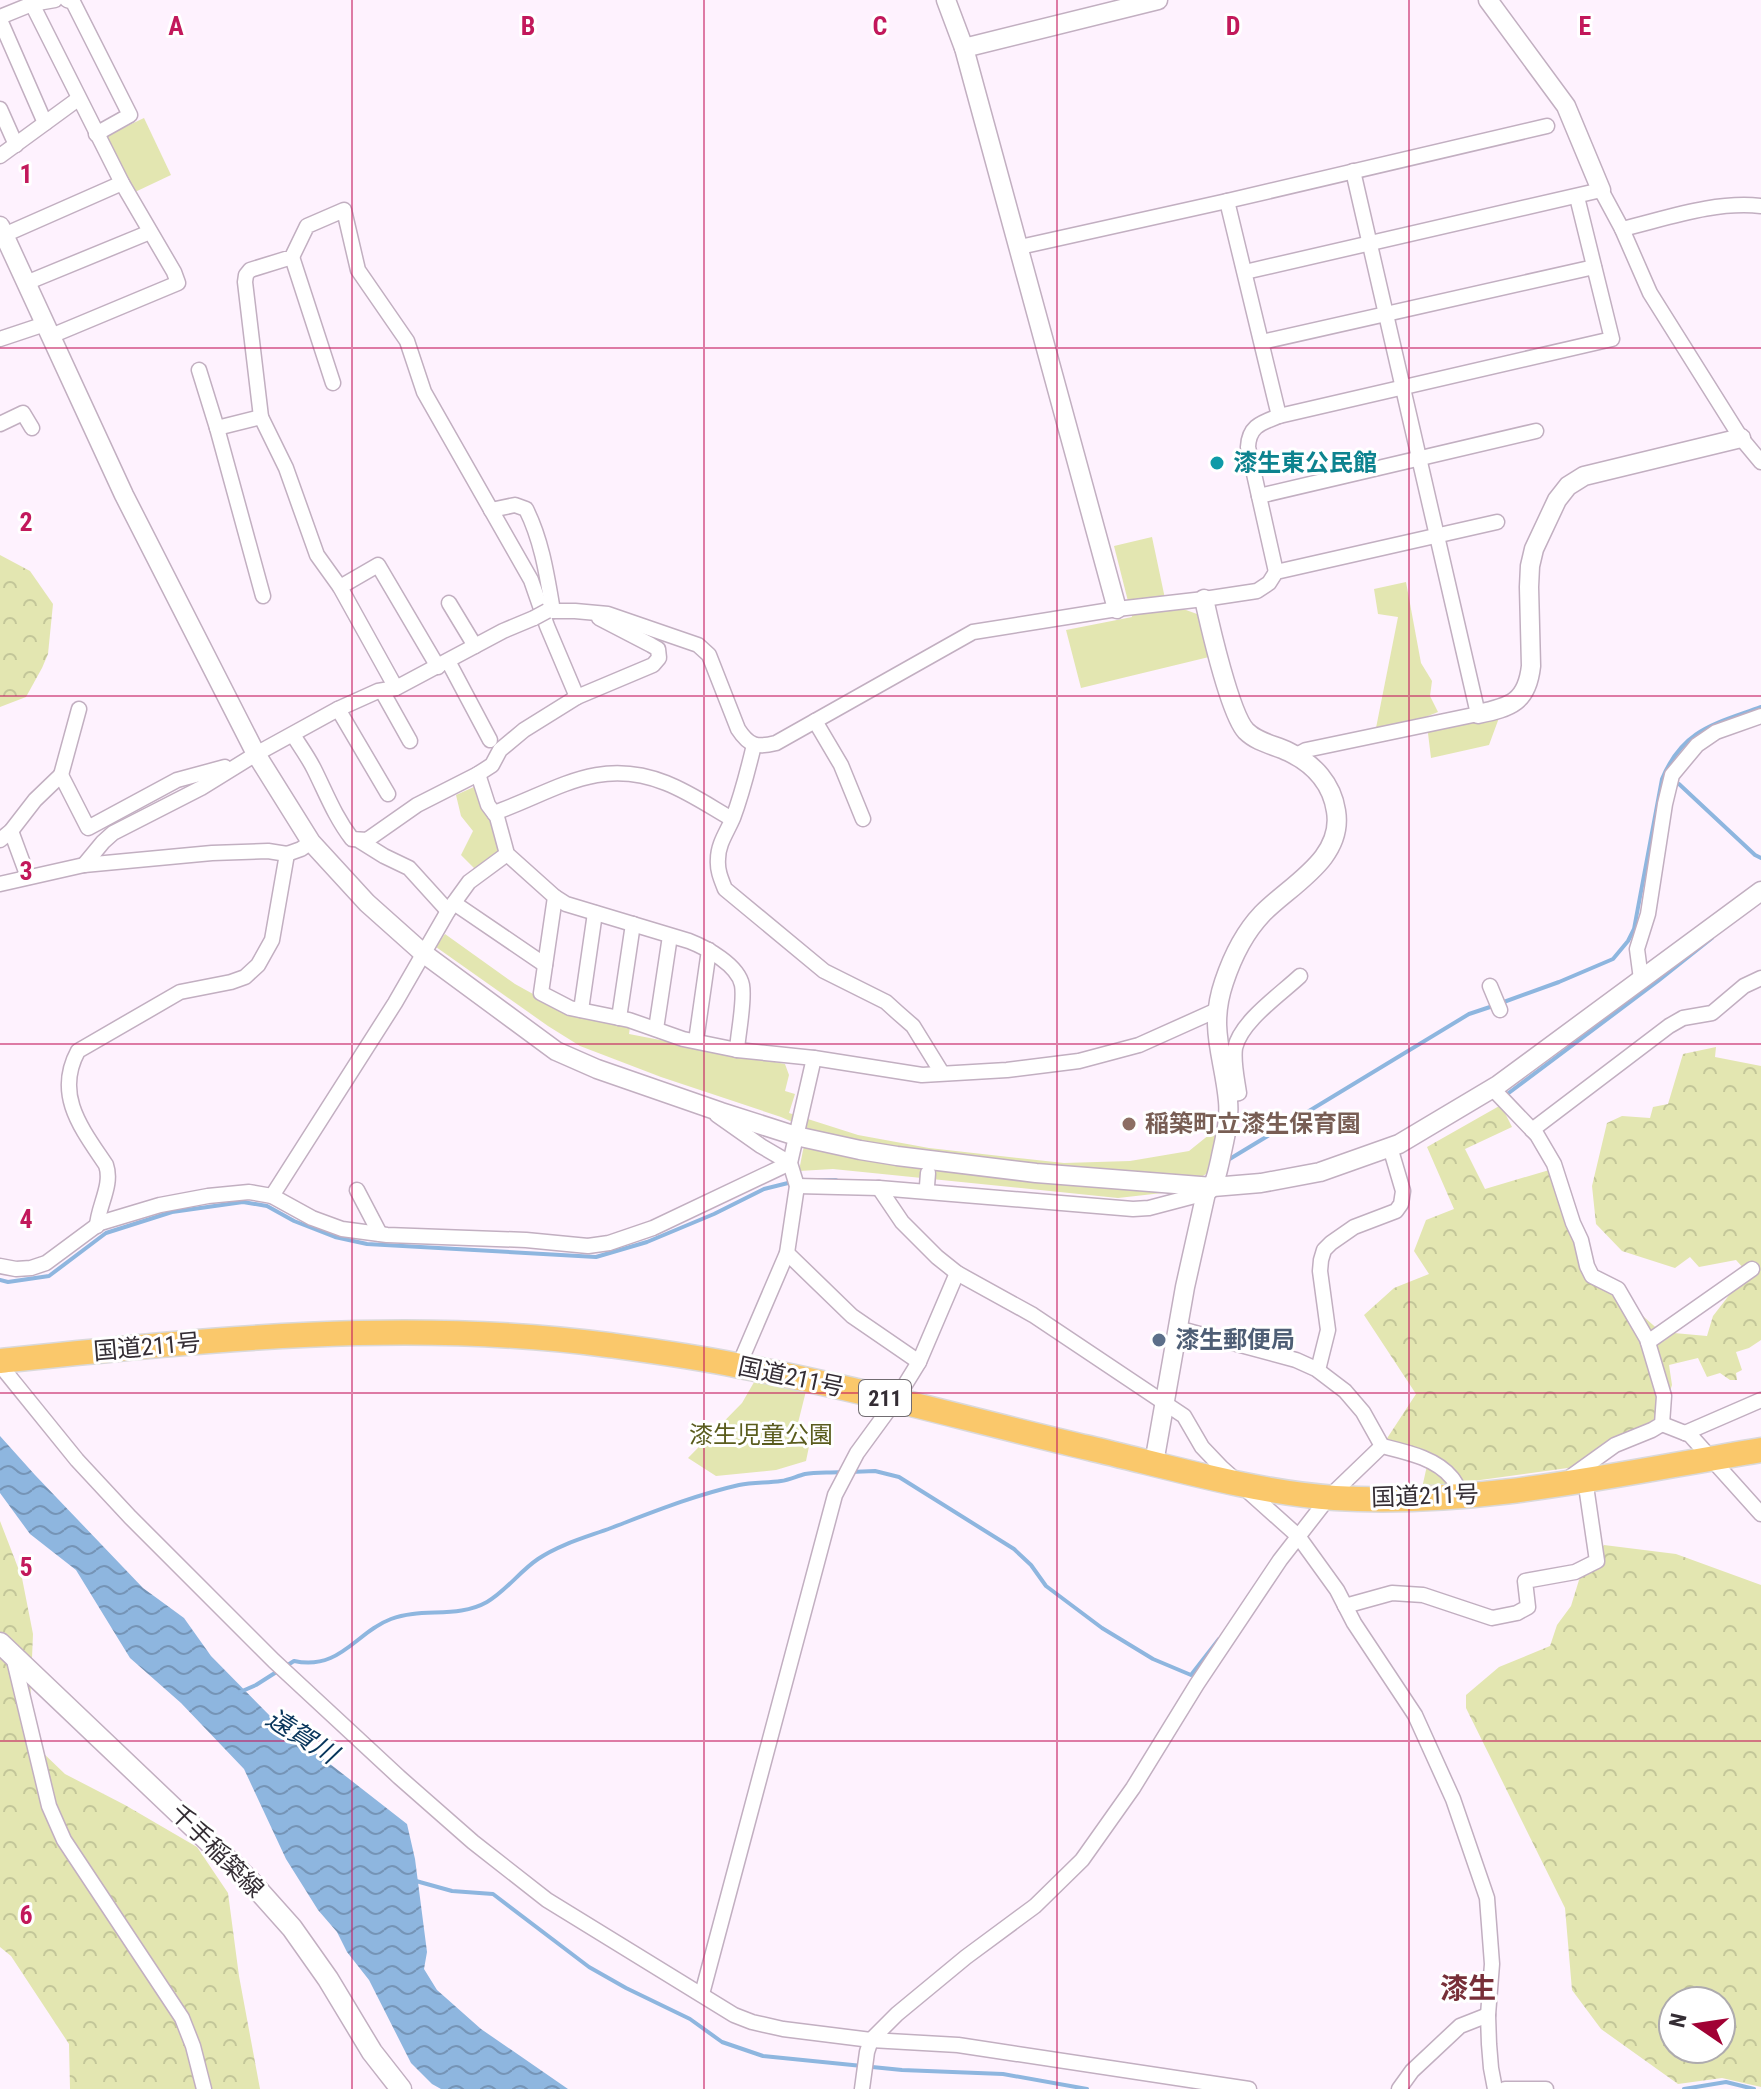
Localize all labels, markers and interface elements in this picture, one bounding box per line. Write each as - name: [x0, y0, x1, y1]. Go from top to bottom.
- text: A: [168, 11, 184, 41]
- text: B: [521, 11, 535, 41]
- text: C: [873, 11, 888, 41]
- text: D: [1226, 11, 1240, 41]
- text: E: [1579, 11, 1592, 41]
- text: 1: [19, 159, 33, 189]
- place label: 漆生東公民館: [1233, 449, 1377, 477]
- marker: 漆生東公民館: [1208, 454, 1226, 472]
- text: 2: [19, 507, 33, 537]
- text: 3: [19, 856, 33, 886]
- place label: 稲築町立漆生保育園: [1145, 1110, 1361, 1138]
- marker: 稲築町立漆生保育園: [1120, 1115, 1138, 1133]
- text: 4: [19, 1204, 33, 1234]
- place label: 漆生郵便局: [1175, 1326, 1295, 1354]
- street label: 国道211号: [92, 1328, 202, 1366]
- marker: 漆生郵便局: [1150, 1331, 1168, 1349]
- street label: 国道211号: [735, 1352, 847, 1402]
- road number: 211: [859, 1380, 911, 1416]
- park label: 漆生児童公園: [689, 1421, 833, 1449]
- street label: 国道211号: [1371, 1480, 1479, 1512]
- text: 5: [19, 1552, 33, 1582]
- water label: 遠賀川: [261, 1703, 346, 1771]
- street label: 千手稲築線: [165, 1799, 269, 1903]
- text: 6: [19, 1900, 33, 1930]
- district label: 漆生: [1440, 1972, 1496, 2005]
- north arrow: [1657, 1985, 1737, 2065]
- text: N: [1664, 2011, 1692, 2030]

